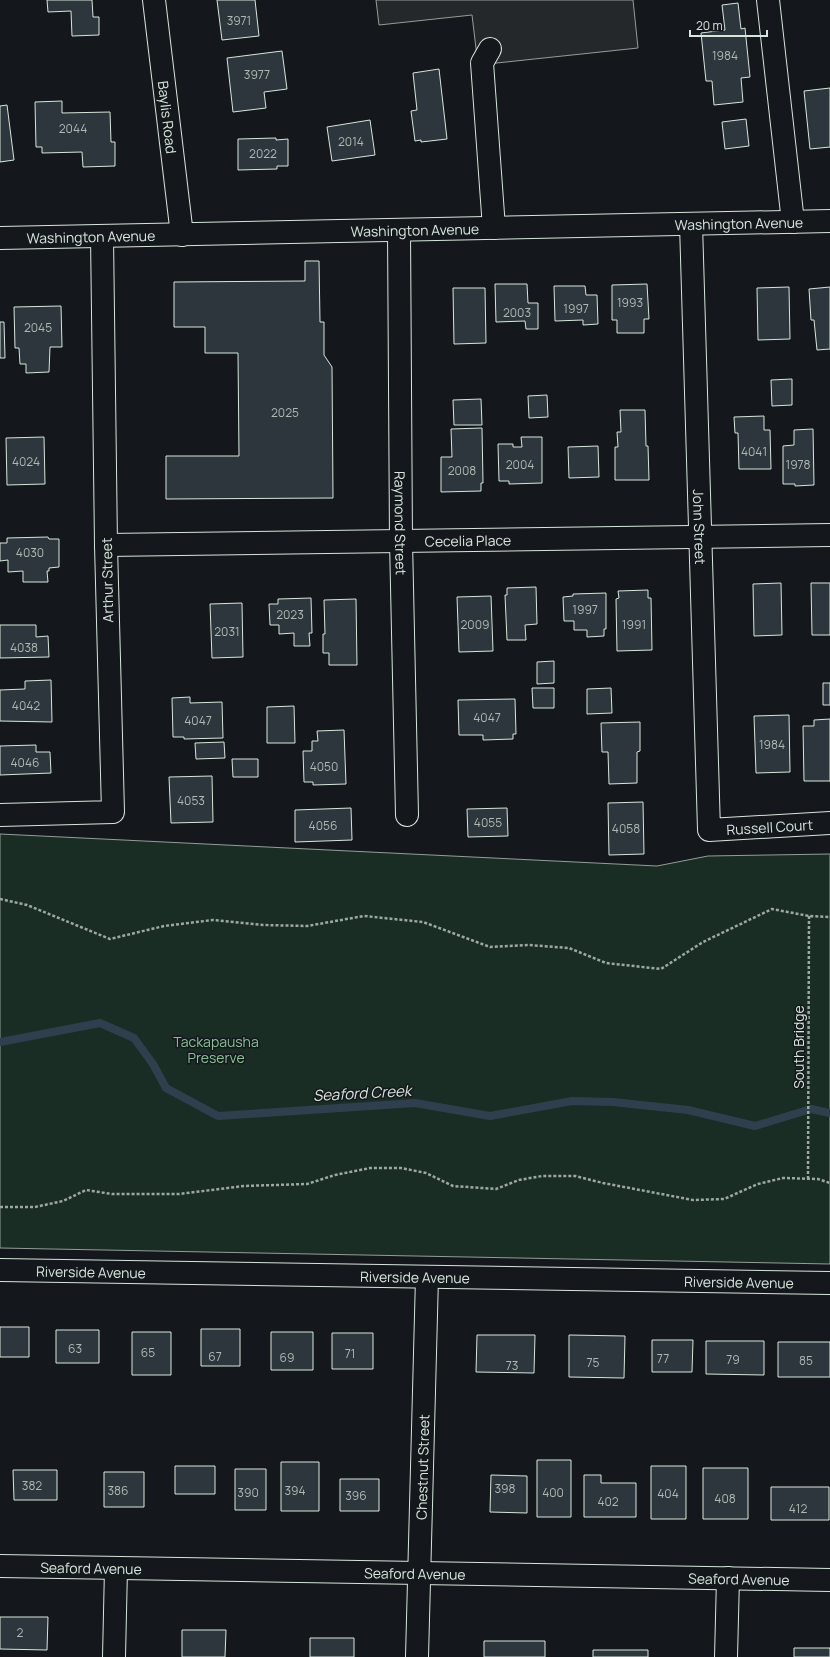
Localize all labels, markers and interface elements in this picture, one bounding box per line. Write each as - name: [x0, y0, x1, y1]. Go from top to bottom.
- house number: 3971: [227, 12, 251, 29]
- scale bar: [690, 12, 767, 38]
- text: 20 m: [696, 17, 723, 34]
- house number: 1984: [712, 47, 738, 64]
- house number: 3977: [244, 66, 270, 83]
- street label: Baylis Road: [154, 80, 182, 155]
- house number: 2044: [59, 120, 87, 137]
- house number: 2014: [338, 133, 364, 150]
- house number: 2022: [249, 145, 277, 162]
- street label: Washington Avenue: [674, 212, 803, 234]
- street label: Washington Avenue: [350, 219, 479, 240]
- street label: Washington Avenue: [27, 225, 155, 247]
- house number: 1993: [617, 294, 643, 311]
- house number: 1997: [563, 300, 589, 317]
- house number: 2003: [503, 304, 531, 321]
- house number: 2045: [24, 319, 52, 336]
- house number: 2025: [271, 404, 299, 421]
- house number: 4041: [741, 443, 767, 460]
- house number: 4024: [12, 453, 40, 470]
- house number: 2004: [506, 456, 534, 473]
- house number: 1978: [786, 456, 811, 473]
- house number: 2008: [448, 462, 476, 479]
- street label: Raymond Street: [391, 471, 411, 576]
- street label: John Street: [689, 489, 711, 565]
- street label: Cecelia Place: [425, 530, 511, 550]
- street label: Arthur Street: [97, 537, 117, 623]
- house number: 4030: [16, 544, 44, 561]
- house number: 1997: [572, 601, 598, 618]
- house number: 2023: [276, 606, 304, 623]
- house number: 2009: [461, 616, 489, 633]
- house number: 1991: [622, 616, 646, 633]
- house number: 2031: [214, 623, 240, 640]
- house number: 4038: [10, 639, 38, 656]
- house number: 4042: [12, 697, 40, 714]
- house number: 4047: [473, 709, 501, 726]
- house number: 4047: [184, 712, 212, 729]
- house number: 1984: [759, 736, 785, 753]
- house number: 4046: [11, 754, 39, 771]
- house number: 4050: [310, 758, 338, 775]
- house number: 4053: [177, 792, 205, 809]
- house number: 4055: [474, 814, 502, 831]
- street label: Russell Court: [726, 814, 814, 838]
- house number: 4056: [309, 817, 337, 834]
- house number: 4058: [612, 820, 640, 837]
- street label: South Bridge: [789, 1005, 808, 1089]
- park label: Tackapausha Preserve: [173, 1032, 259, 1067]
- water label: Seaford Creek: [312, 1080, 414, 1106]
- street label: Riverside Avenue: [36, 1261, 146, 1282]
- street label: Riverside Avenue: [360, 1266, 470, 1287]
- street label: Riverside Avenue: [684, 1271, 794, 1292]
- house number: 63: [68, 1340, 82, 1357]
- house number: 65: [141, 1344, 155, 1361]
- house number: 71: [345, 1345, 355, 1362]
- house number: 67: [208, 1348, 222, 1365]
- house number: 69: [280, 1349, 294, 1366]
- house number: 77: [657, 1350, 669, 1367]
- house number: 79: [726, 1351, 740, 1368]
- house number: 85: [799, 1352, 813, 1369]
- house number: 75: [587, 1354, 600, 1371]
- house number: 73: [506, 1357, 518, 1374]
- street label: Chestnut Street: [411, 1414, 433, 1520]
- house number: 382: [22, 1477, 42, 1494]
- house number: 398: [494, 1480, 516, 1497]
- house number: 386: [107, 1482, 129, 1499]
- house number: 394: [284, 1482, 306, 1499]
- house number: 390: [237, 1484, 259, 1501]
- house number: 400: [542, 1484, 564, 1501]
- house number: 404: [657, 1485, 679, 1502]
- house number: 396: [345, 1487, 367, 1504]
- house number: 408: [714, 1490, 736, 1507]
- house number: 402: [597, 1493, 619, 1510]
- house number: 412: [789, 1500, 807, 1517]
- street label: Seaford Avenue: [40, 1557, 142, 1578]
- street label: Seaford Avenue: [364, 1563, 466, 1583]
- street label: Seaford Avenue: [688, 1568, 790, 1589]
- house number: 2: [17, 1624, 24, 1641]

